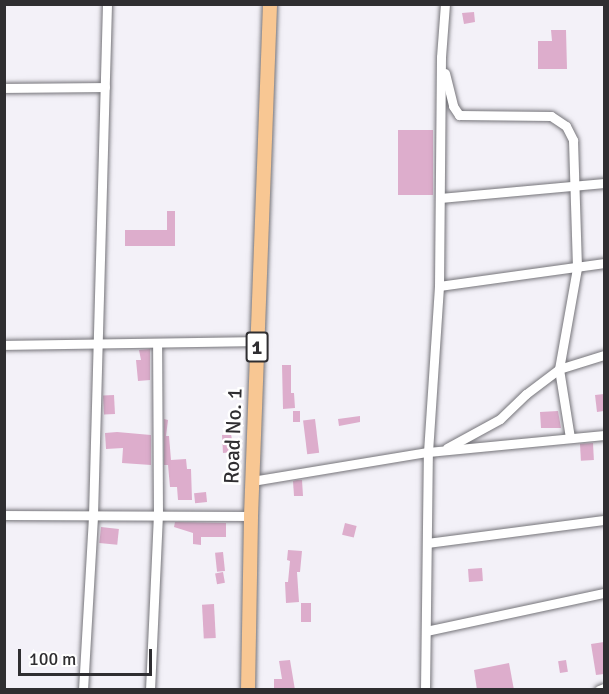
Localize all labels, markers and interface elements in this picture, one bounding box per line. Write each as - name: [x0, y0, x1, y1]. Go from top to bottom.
- road number: 1: [245, 330, 269, 364]
- street label: Road No. 1: [219, 388, 247, 484]
- scale bar: [21, 637, 154, 675]
- text: 100 m: [29, 648, 76, 670]

